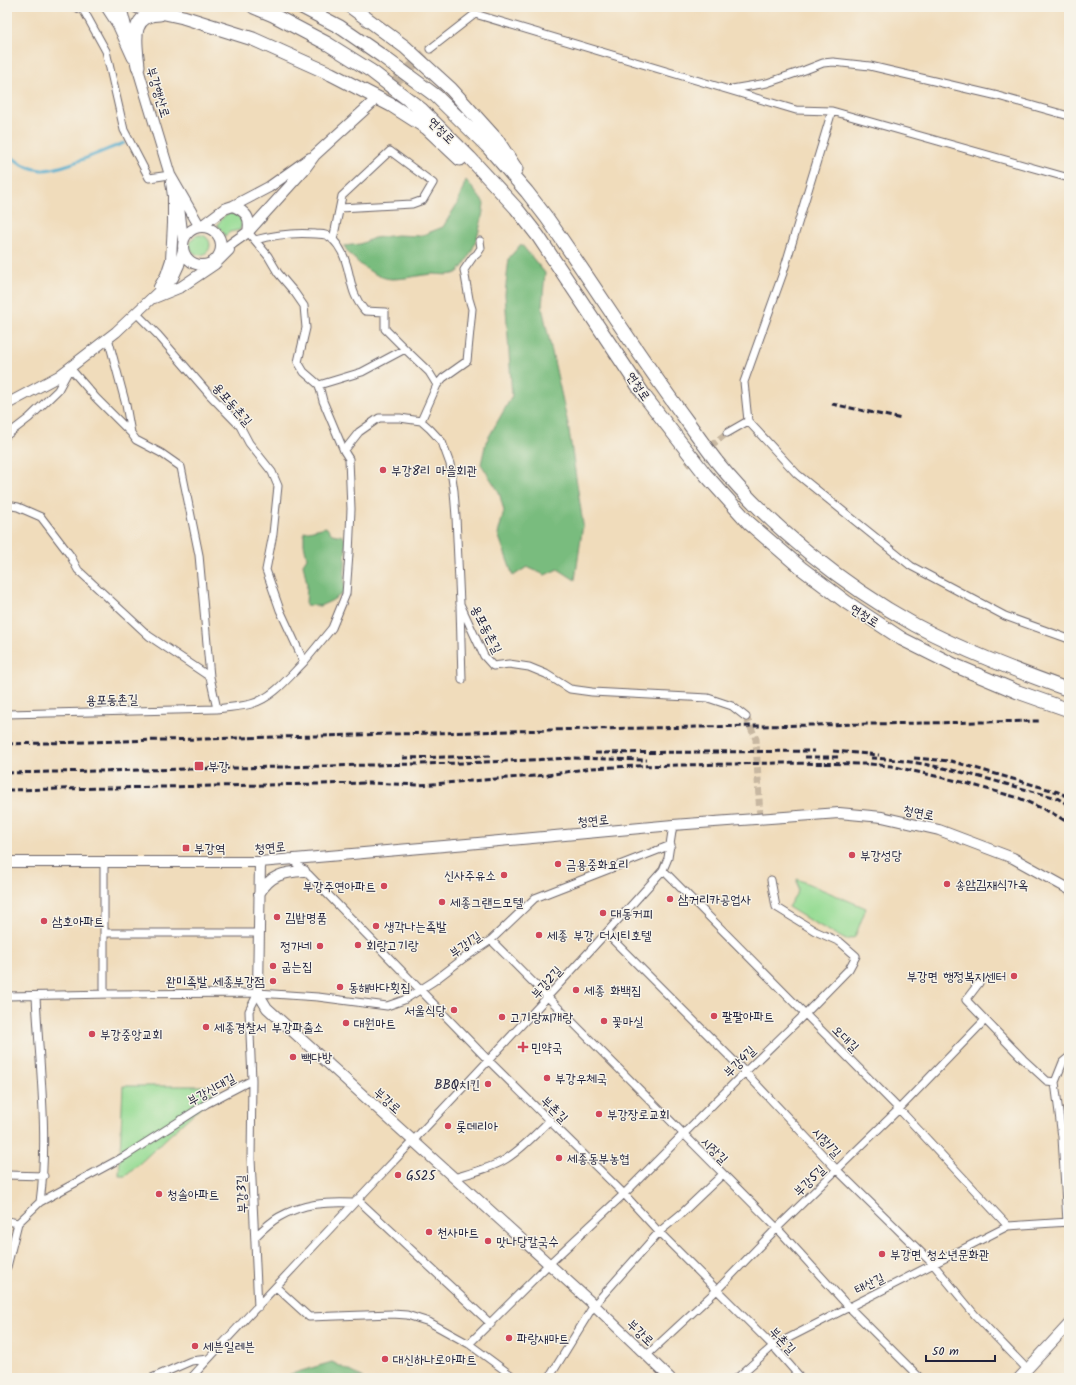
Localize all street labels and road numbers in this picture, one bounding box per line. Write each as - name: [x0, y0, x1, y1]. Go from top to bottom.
- street label: 부강행산로: [140, 64, 175, 121]
- street label: 연청로: [422, 113, 459, 150]
- street label: 연청로: [620, 368, 655, 406]
- street label: 용포동촌길: [207, 378, 257, 432]
- street label: 연청로: [845, 599, 883, 634]
- street label: 용포동촌길: [464, 602, 507, 658]
- street label: 용포동촌길: [86, 690, 138, 711]
- street label: 청연로: [901, 800, 936, 827]
- street label: 청연로: [577, 810, 610, 833]
- street label: 청연로: [254, 837, 286, 860]
- street label: 부강1길: [445, 926, 486, 964]
- street label: 부강2길: [526, 962, 568, 1004]
- street label: 오대길: [826, 1021, 863, 1058]
- street label: 부강4길: [719, 1041, 761, 1083]
- street label: 부강신대길: [184, 1068, 240, 1112]
- street label: 부강로: [368, 1083, 406, 1119]
- street label: 부촌길: [535, 1092, 572, 1129]
- street label: 시장1길: [806, 1123, 846, 1163]
- street label: 시장길: [695, 1133, 732, 1170]
- street label: 부강5길: [789, 1160, 831, 1202]
- street label: 부강3길: [231, 1174, 254, 1214]
- street label: 태산길: [851, 1268, 888, 1301]
- street label: 부강로: [621, 1315, 659, 1352]
- street label: 부촌길: [764, 1322, 800, 1360]

